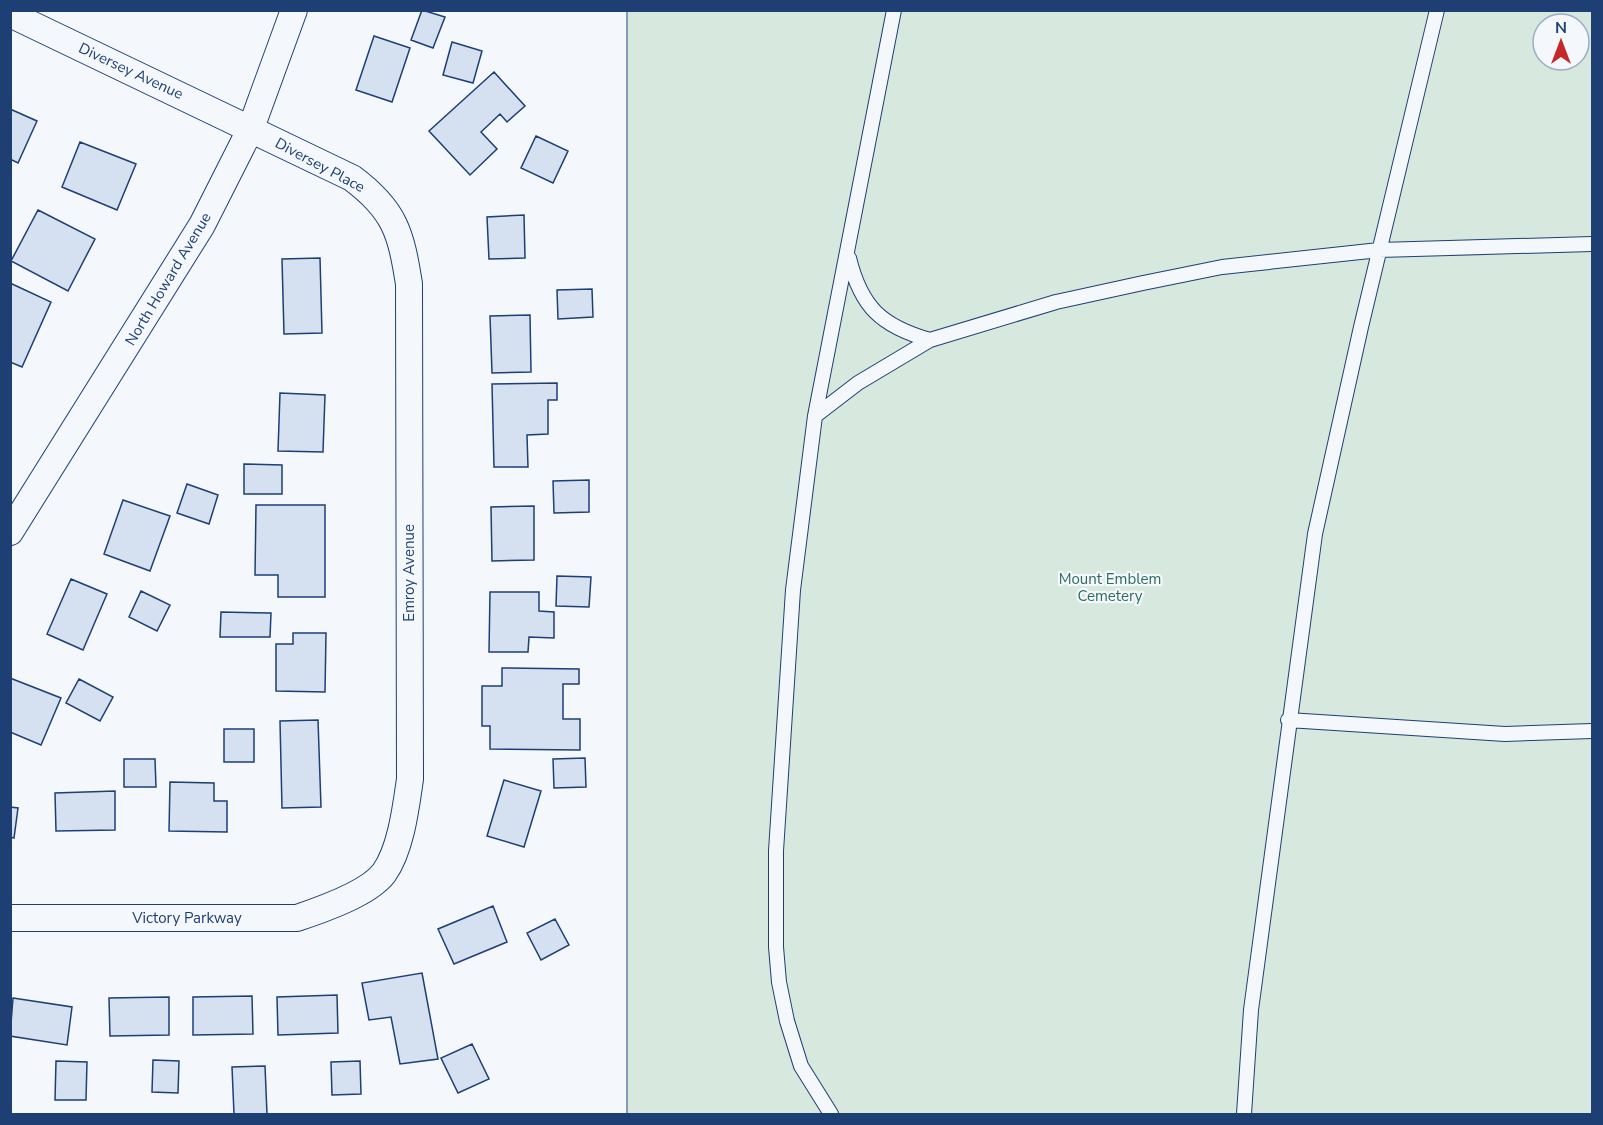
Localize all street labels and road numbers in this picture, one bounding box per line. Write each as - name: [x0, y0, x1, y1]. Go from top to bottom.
- street label: Diversey Avenue: [75, 38, 187, 104]
- street label: Diversey Place: [272, 133, 368, 197]
- street label: North Howard Avenue: [120, 209, 216, 349]
- street label: Emroy Avenue: [399, 524, 419, 622]
- street label: Victory Parkway: [131, 908, 242, 928]

